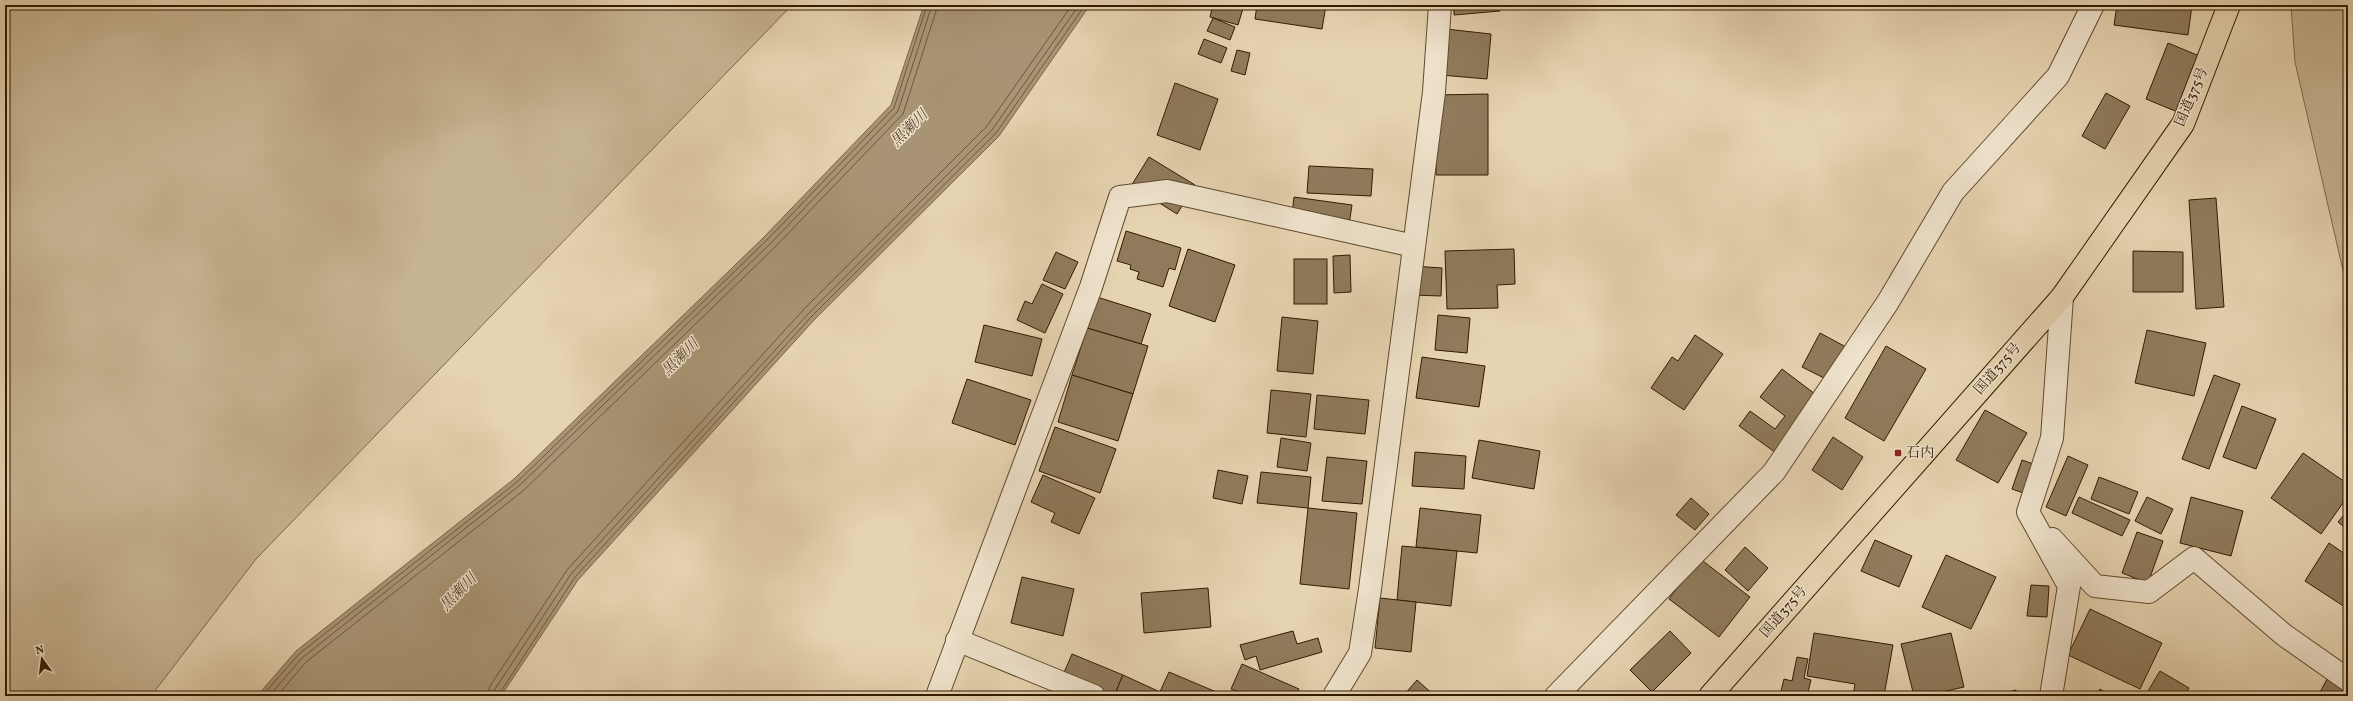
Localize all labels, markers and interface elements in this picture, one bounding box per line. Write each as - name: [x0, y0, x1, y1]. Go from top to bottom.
- street label: 国道375号: [2171, 64, 2213, 130]
- water label: 黒瀬川: [887, 104, 935, 152]
- water label: 黒瀬川: [658, 333, 706, 381]
- street label: 国道375号: [1970, 339, 2026, 399]
- place label: 石内: [1906, 444, 1934, 463]
- marker: 石内: [1893, 448, 1903, 458]
- water label: 黒瀬川: [436, 568, 484, 616]
- street label: 国道375号: [1756, 582, 1812, 642]
- north arrow: [22, 639, 62, 679]
- text: N: [34, 643, 46, 659]

